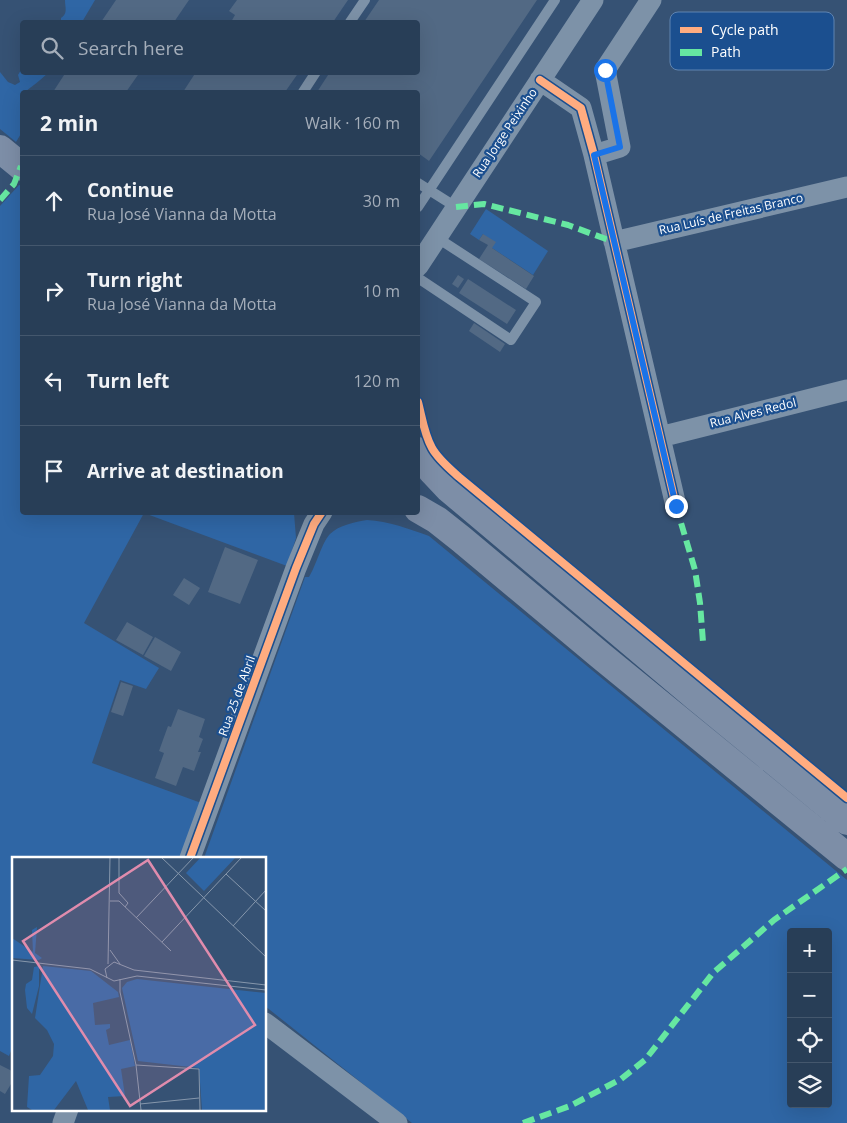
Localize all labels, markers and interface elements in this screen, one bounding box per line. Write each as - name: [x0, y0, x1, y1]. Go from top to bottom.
- legend: [670, 12, 834, 70]
- search box: [20, 20, 420, 75]
- text: Cycle path: [711, 20, 779, 39]
- icon: search: [38, 34, 66, 62]
- text: Search here: [78, 35, 184, 61]
- text: Path: [711, 42, 741, 61]
- route start: [594, 59, 617, 82]
- street label: Rua Jorge Peixinho: [468, 85, 541, 181]
- text: 2 min: [40, 109, 98, 137]
- text: Walk · 160 m: [305, 112, 400, 134]
- text: Continue: [87, 177, 174, 203]
- icon: ahead: [40, 187, 68, 215]
- street label: Rua Luís de Freitas Branco: [657, 189, 805, 238]
- text: 30 m: [363, 190, 400, 212]
- text: Rua José Vianna da Motta: [87, 203, 277, 225]
- text: Turn right: [87, 267, 182, 293]
- icon: right: [40, 277, 68, 305]
- text: 10 m: [363, 280, 400, 302]
- text: Rua José Vianna da Motta: [87, 293, 277, 315]
- icon: left: [40, 367, 68, 395]
- text: Turn left: [87, 368, 169, 394]
- text: 120 m: [354, 370, 400, 392]
- street label: Rua Alves Redol: [708, 394, 798, 431]
- icon: arrive: [40, 457, 68, 485]
- text: Arrive at destination: [87, 458, 284, 484]
- route end: [665, 495, 688, 518]
- street label: Rua 25 de Abril: [214, 653, 259, 738]
- inset map: [12, 857, 266, 1110]
- map controls: [787, 928, 832, 1108]
- button: +: [787, 928, 832, 973]
- button: −: [787, 973, 832, 1018]
- button: locate: [787, 1018, 832, 1063]
- button: layers: [787, 1063, 832, 1108]

